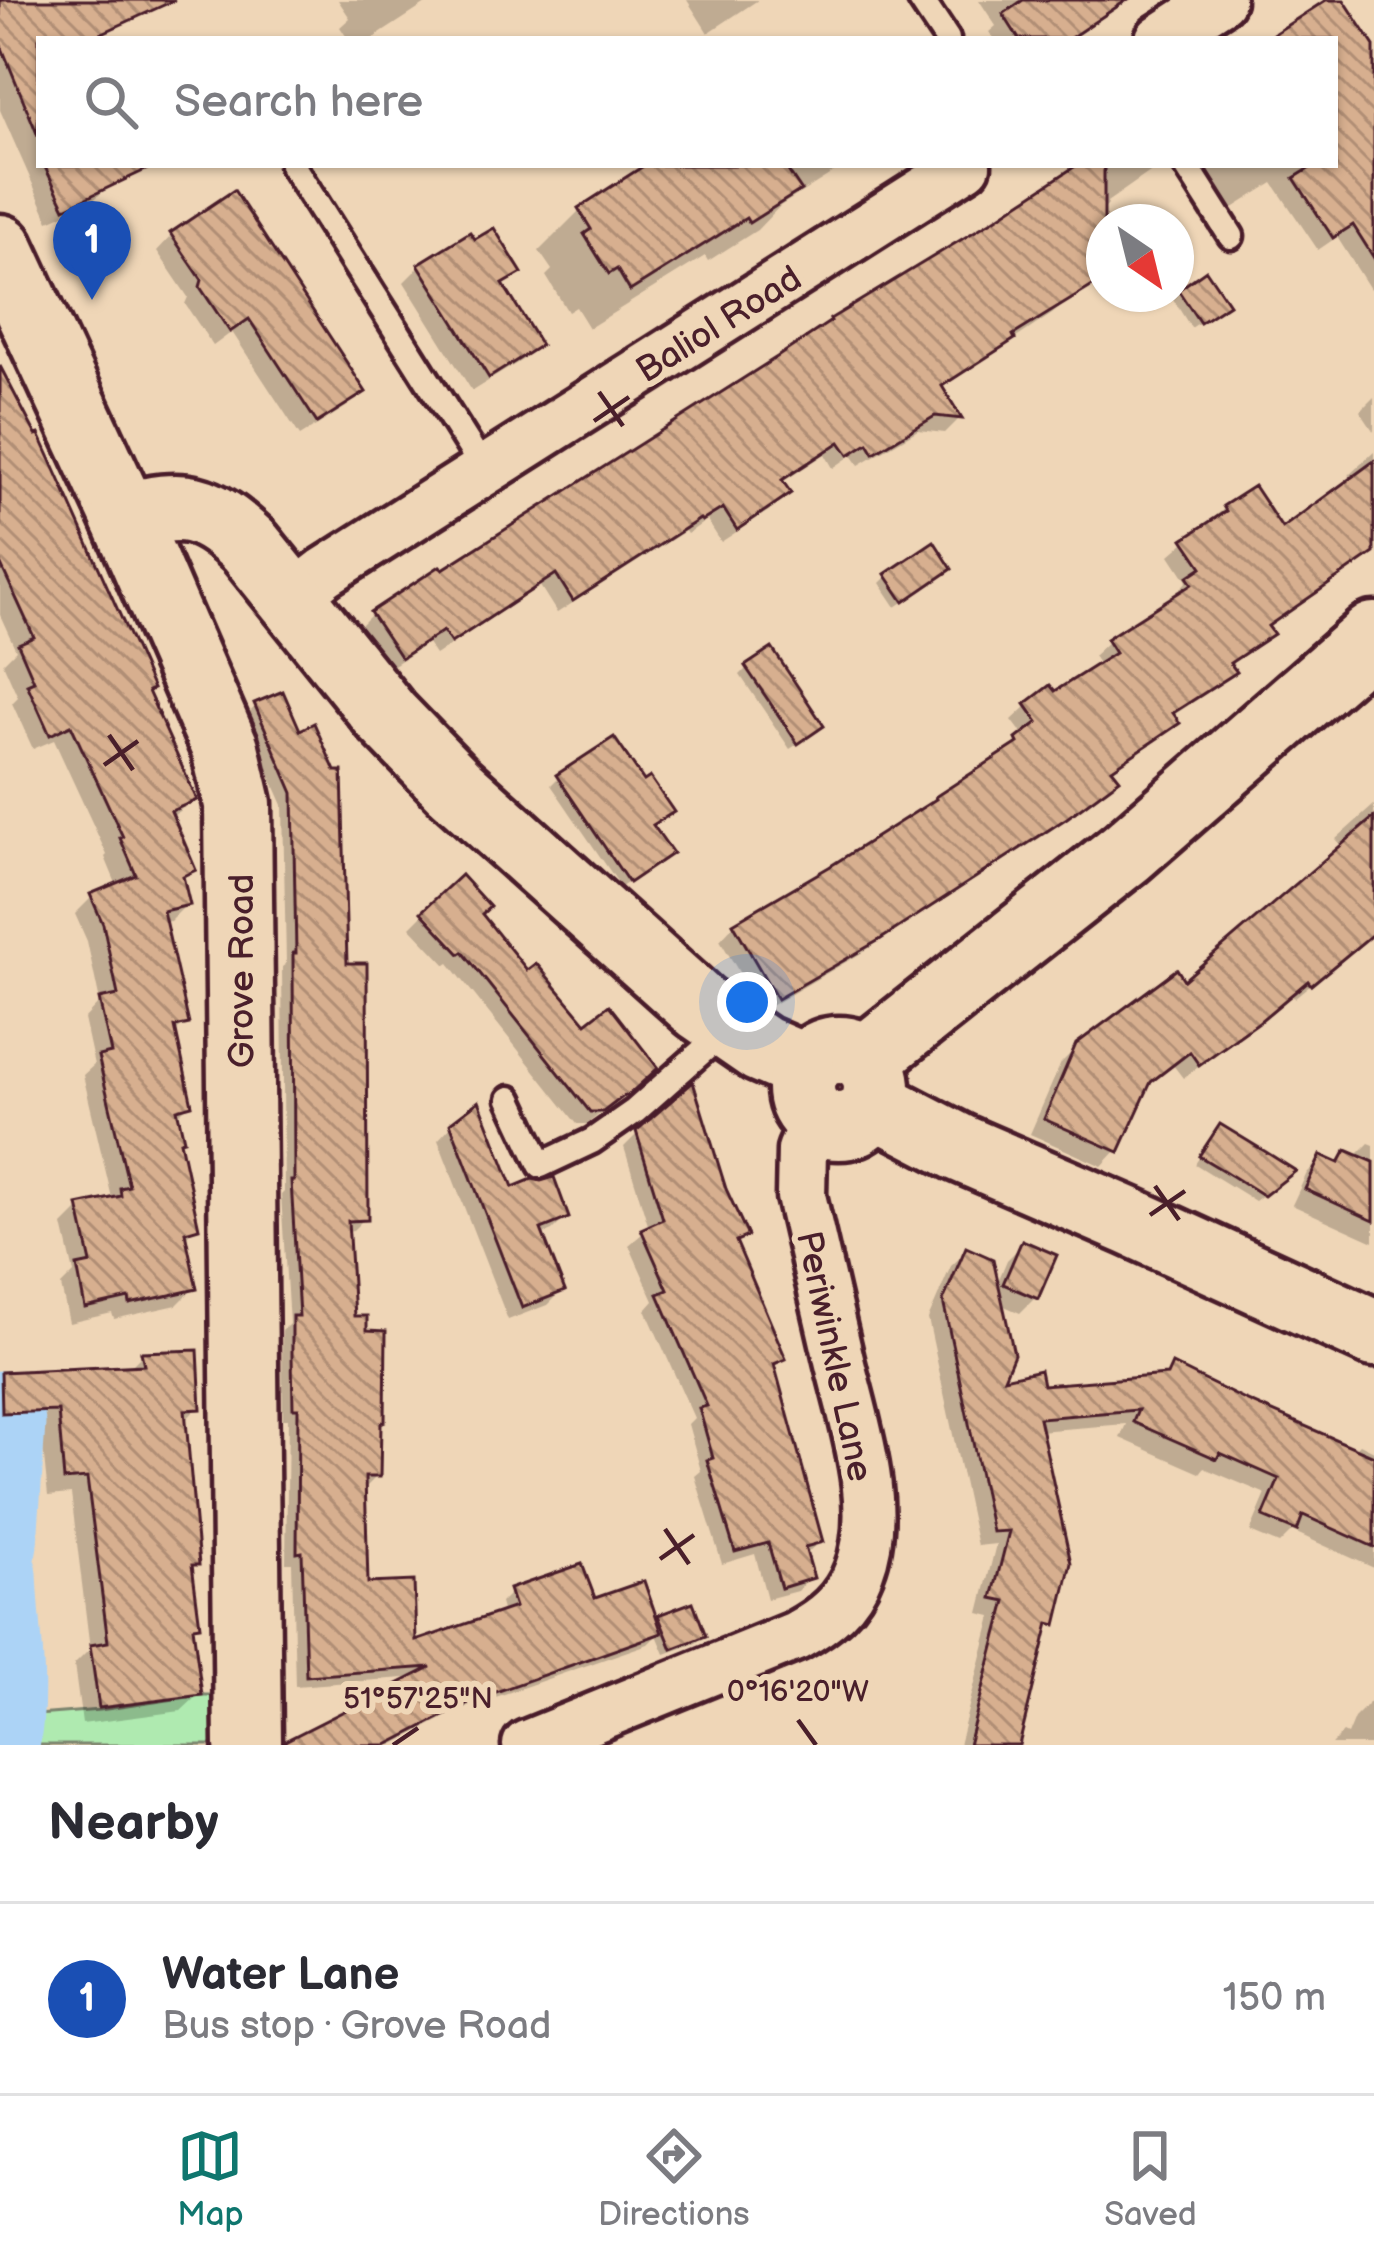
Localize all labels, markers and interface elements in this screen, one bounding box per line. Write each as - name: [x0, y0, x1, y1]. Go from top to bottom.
- search box: [36, 36, 1338, 168]
- icon: search: [78, 69, 144, 135]
- text: Search here: [174, 75, 423, 130]
- pin: 1: [53, 201, 131, 300]
- north arrow: [1086, 204, 1194, 312]
- street label: Baliol Road: [629, 257, 810, 393]
- street label: Grove Road: [221, 874, 264, 1068]
- your location: [717, 972, 777, 1032]
- street label: Periwinkle Lane: [786, 1227, 881, 1486]
- text: 0°16'20"W: [727, 1674, 869, 1710]
- text: 51°57'25"N: [343, 1681, 493, 1717]
- text: Nearby: [48, 1793, 219, 1854]
- text: Water Lane: [162, 1948, 399, 2003]
- text: 1: [79, 1975, 95, 2022]
- text: 150 m: [1223, 1975, 1326, 2022]
- text: Bus stop · Grove Road: [162, 2003, 551, 2050]
- tab: Map: [177, 2123, 244, 2235]
- tab: Directions: [598, 2123, 750, 2235]
- tab: Saved: [1104, 2123, 1197, 2235]

